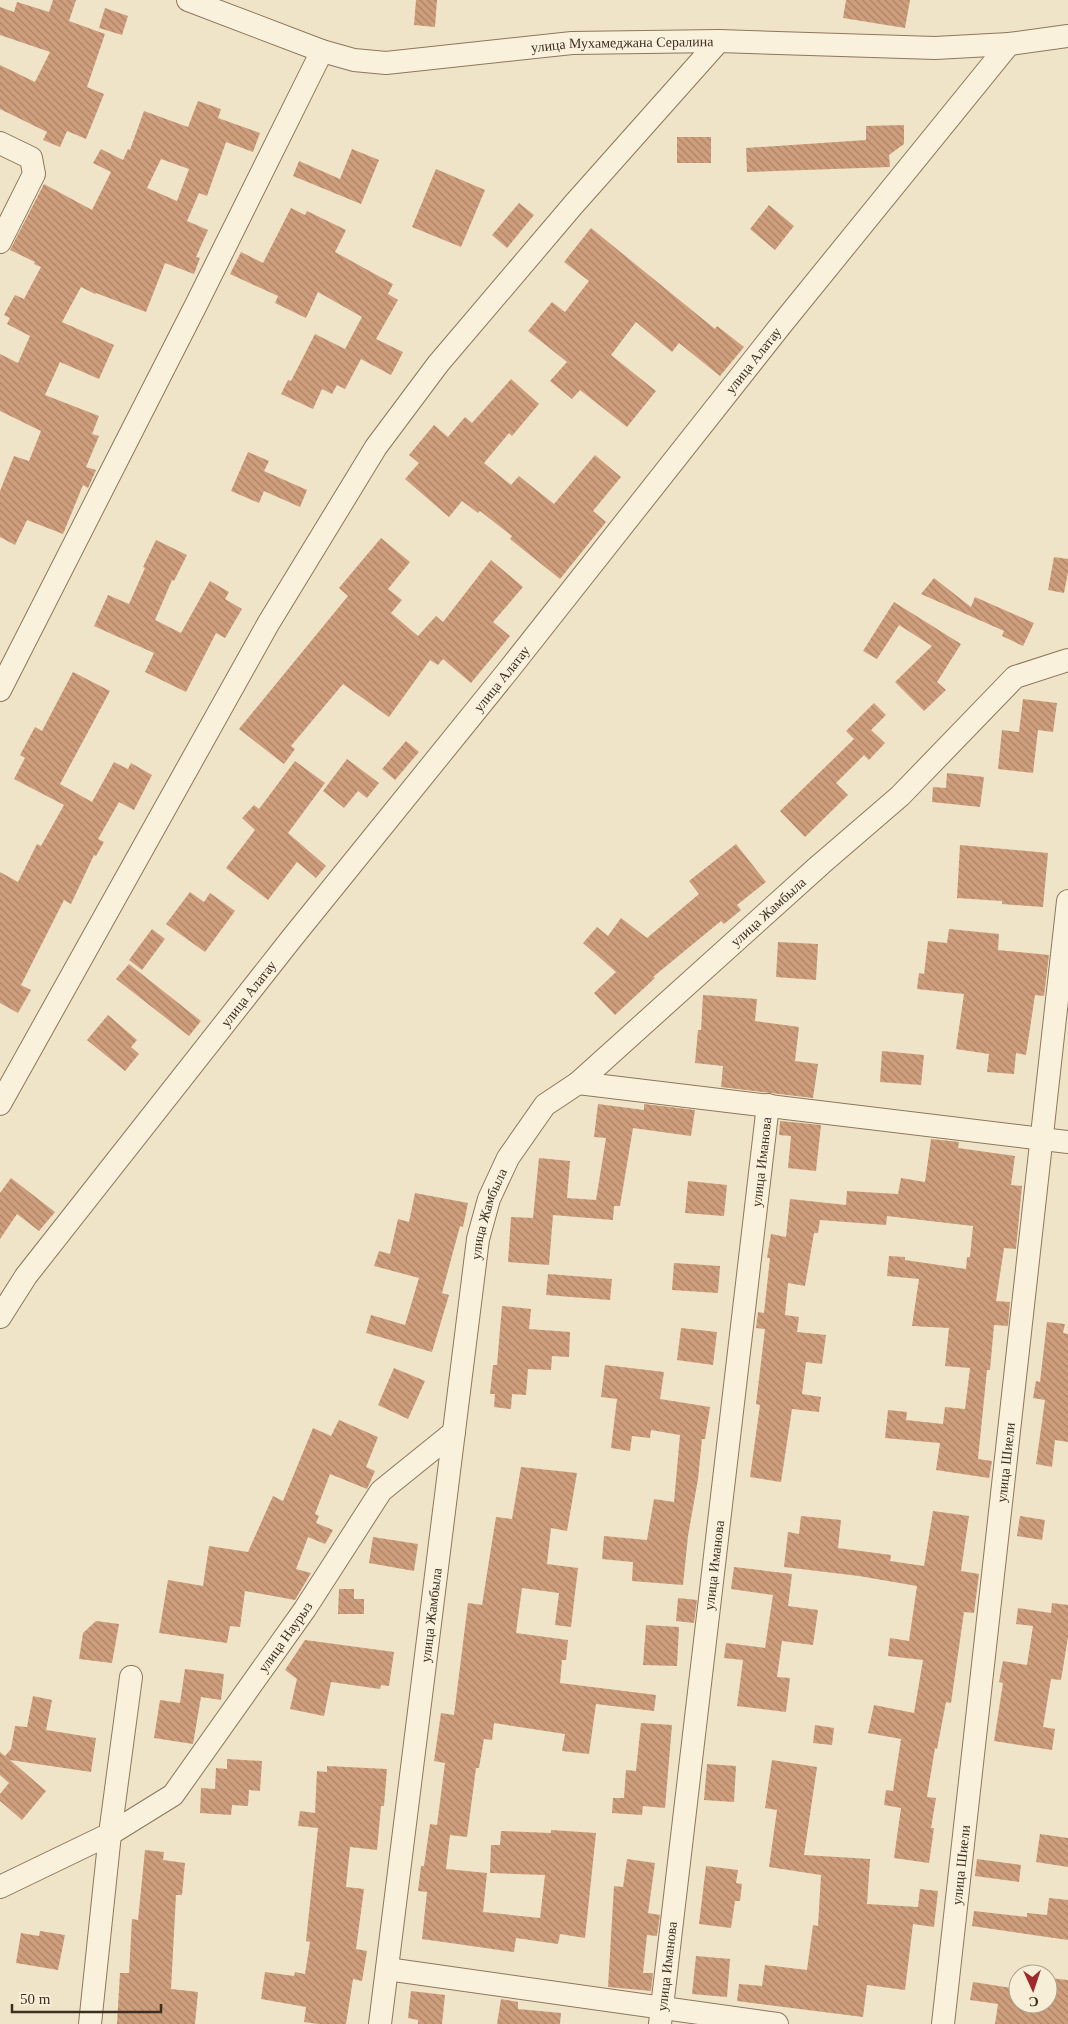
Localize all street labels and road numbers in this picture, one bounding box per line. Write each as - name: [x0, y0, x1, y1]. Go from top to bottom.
- street label: улица Мухамеджана Сералина: [530, 34, 714, 55]
- street label: улица Алатау: [723, 324, 784, 396]
- street label: улица Алатау: [471, 643, 533, 715]
- street label: улица Жамбыла: [728, 874, 809, 949]
- street label: улица Алатау: [218, 958, 279, 1030]
- street label: улица Иманова: [749, 1115, 775, 1208]
- street label: улица Жамбыла: [468, 1165, 510, 1260]
- street label: улица Шиели: [994, 1421, 1018, 1503]
- street label: улица Иманова: [702, 1519, 727, 1611]
- street label: улица Жамбыла: [418, 1566, 445, 1663]
- street label: улица Наурыз: [256, 1599, 316, 1675]
- street label: улица Шиели: [949, 1824, 973, 1906]
- street label: улица Иманова: [655, 1920, 680, 2012]

